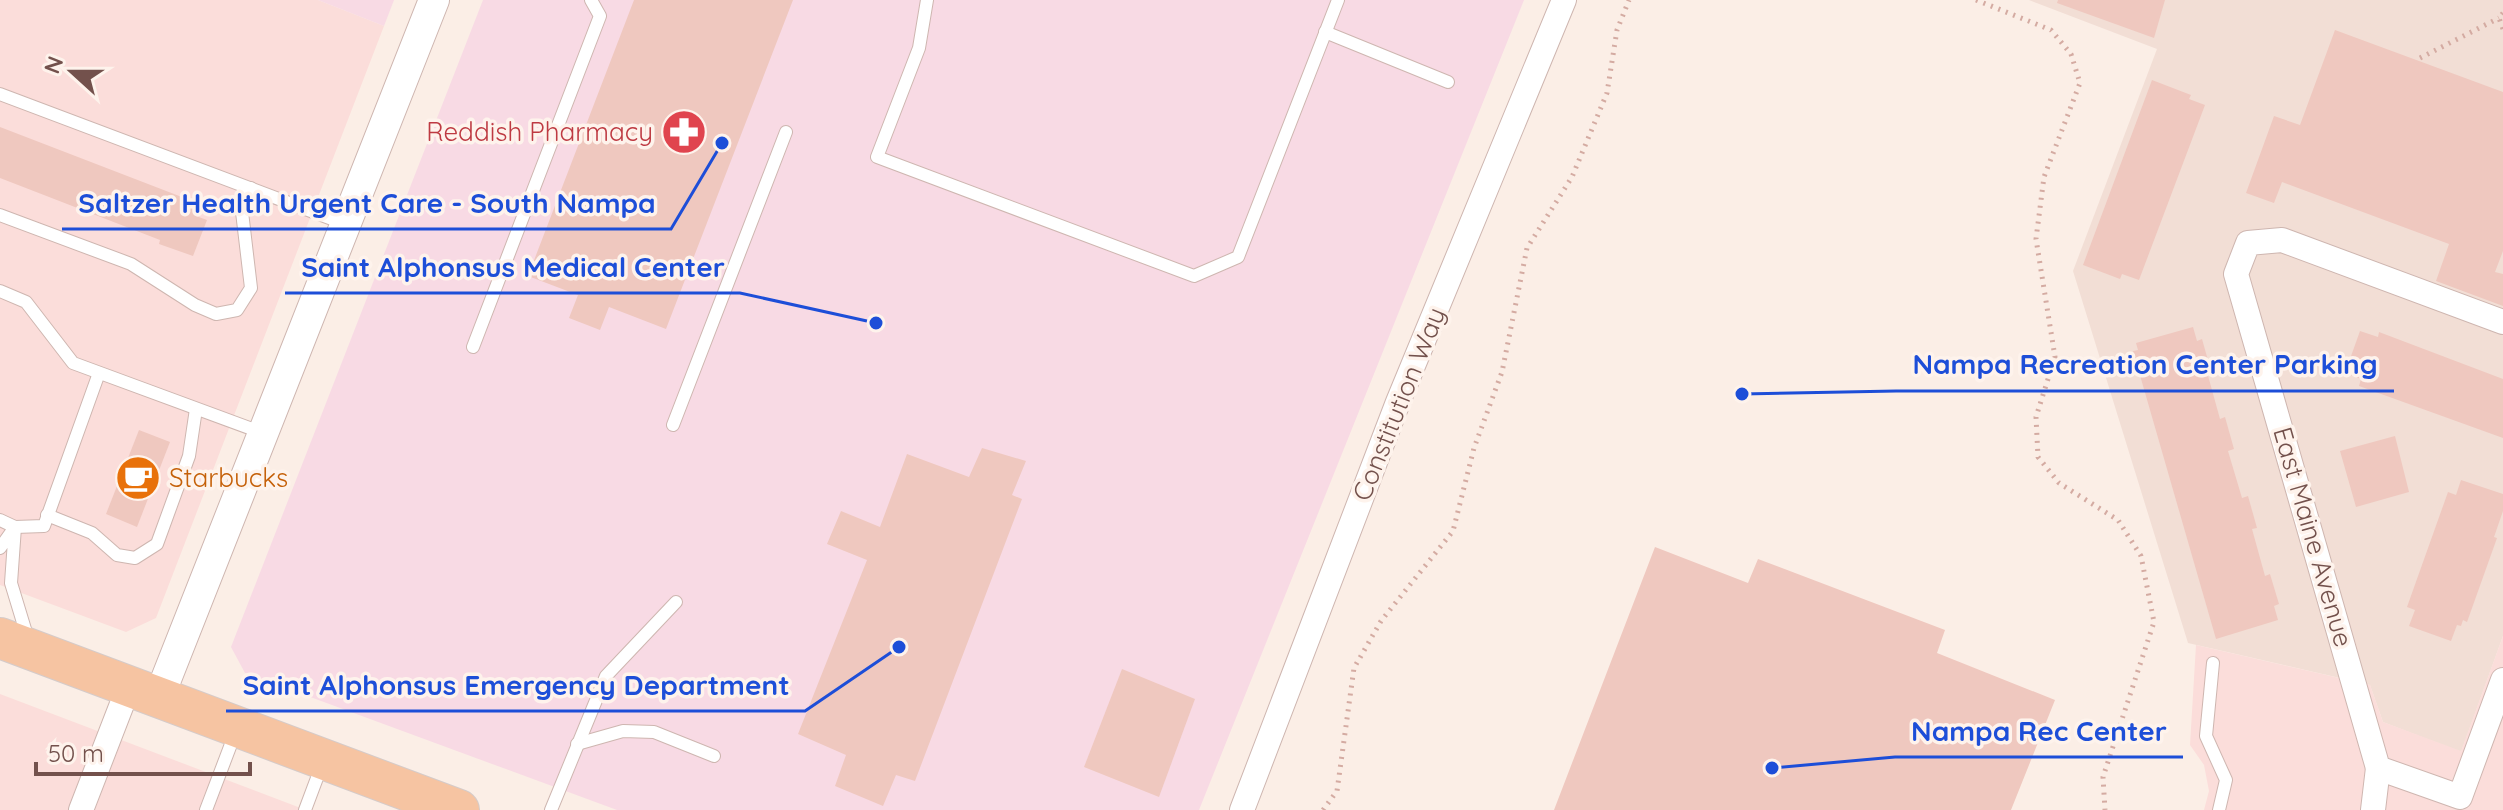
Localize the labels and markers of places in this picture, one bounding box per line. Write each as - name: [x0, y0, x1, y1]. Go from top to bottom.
- pharmacy icon: Reddish Pharmacy: [660, 108, 708, 156]
- place label: Reddish Pharmacy: [426, 115, 653, 148]
- callout: Saltzer Health Urgent Care - South Nampa: [62, 177, 671, 229]
- callout: Saint Alphonsus Medical Center: [285, 241, 740, 293]
- callout: Nampa Recreation Center Parking: [1896, 339, 2394, 391]
- cafe icon: Starbucks: [114, 454, 162, 502]
- place label: Starbucks: [169, 461, 288, 494]
- callout: Saint Alphonsus Emergency Department: [226, 659, 805, 711]
- callout: Nampa Rec Center: [1895, 705, 2183, 757]

